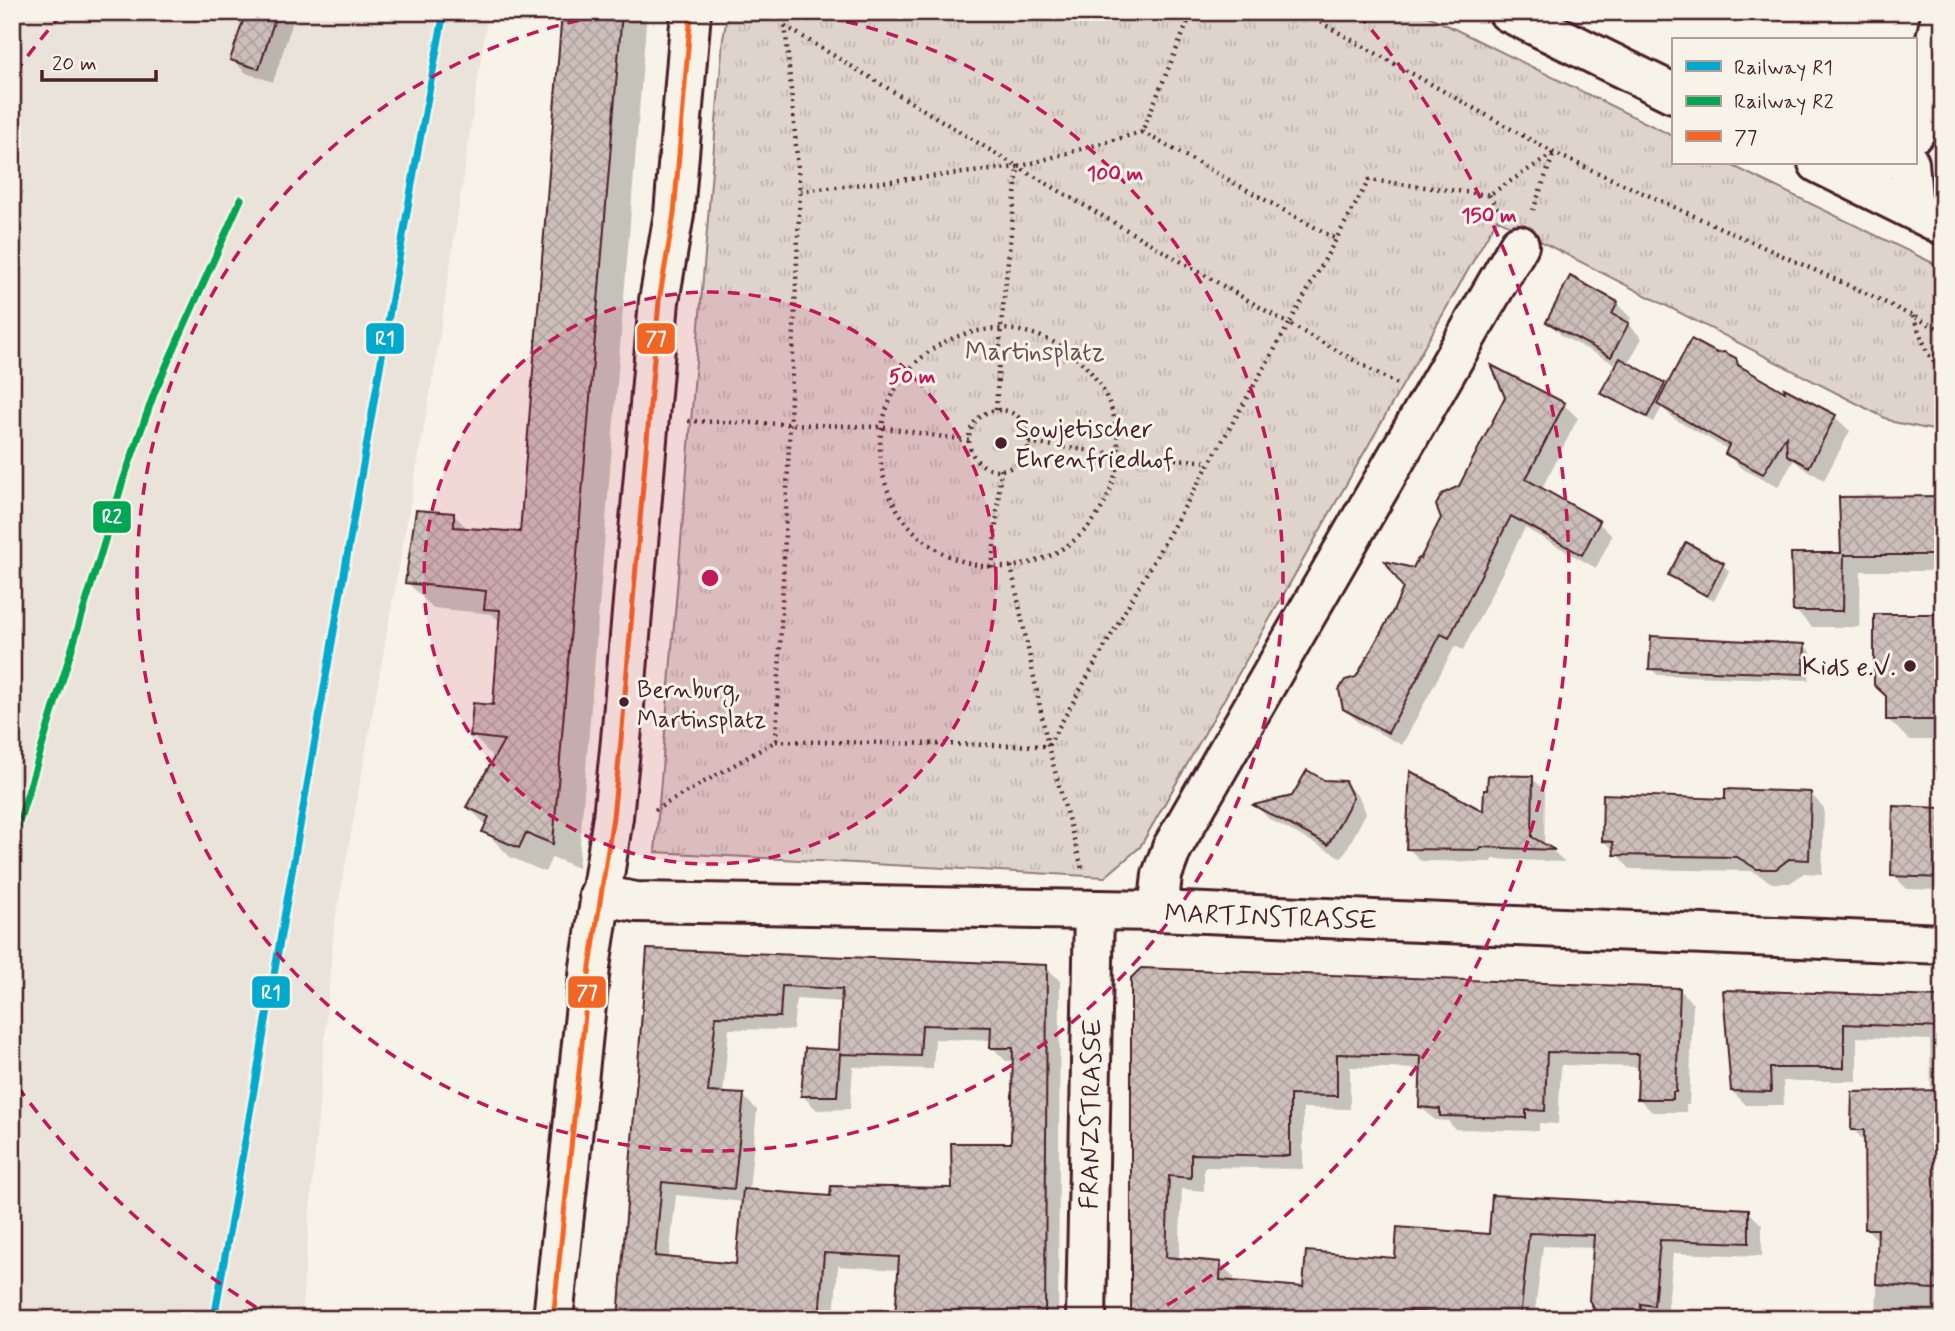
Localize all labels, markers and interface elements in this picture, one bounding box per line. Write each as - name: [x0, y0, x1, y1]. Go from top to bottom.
- scale bar: [42, 38, 156, 82]
- legend: [1672, 38, 1916, 164]
- text: 20 m: [52, 50, 97, 78]
- text: Railway R1: [1734, 54, 1833, 82]
- text: Railway R2: [1734, 88, 1834, 116]
- text: 77: [1734, 124, 1757, 152]
- text: 100 m: [1087, 160, 1143, 188]
- text: 150 m: [1461, 202, 1517, 230]
- line badge: R1: [365, 322, 405, 355]
- line badge: 77: [636, 322, 676, 355]
- text: R1: [375, 327, 395, 352]
- text: 77: [645, 327, 667, 352]
- park label: Martinsplatz: [965, 336, 1105, 370]
- text: 50 m: [889, 363, 936, 391]
- place label: Sowjetischer Ehrenfriedhof: [1015, 413, 1174, 477]
- marker: Sowjetischer Ehrenfriedhof: [993, 435, 1009, 451]
- line badge: R2: [92, 500, 132, 534]
- text: R2: [102, 505, 123, 530]
- centre of rings: [698, 566, 722, 590]
- place label: Kids e.V.: [1802, 651, 1896, 685]
- marker: Kids e.V.: [1902, 658, 1918, 674]
- place label: Bernburg, Martinsplatz: [637, 675, 766, 736]
- marker: Bernburg, Martinsplatz: [617, 695, 631, 709]
- street label: MARTINSTRASSE: [1164, 897, 1378, 939]
- line badge: R1: [251, 975, 291, 1009]
- line badge: 77: [567, 975, 607, 1009]
- text: R1: [261, 981, 281, 1006]
- text: 77: [576, 981, 598, 1006]
- street label: FRANZSTRASSE: [1073, 1018, 1111, 1210]

